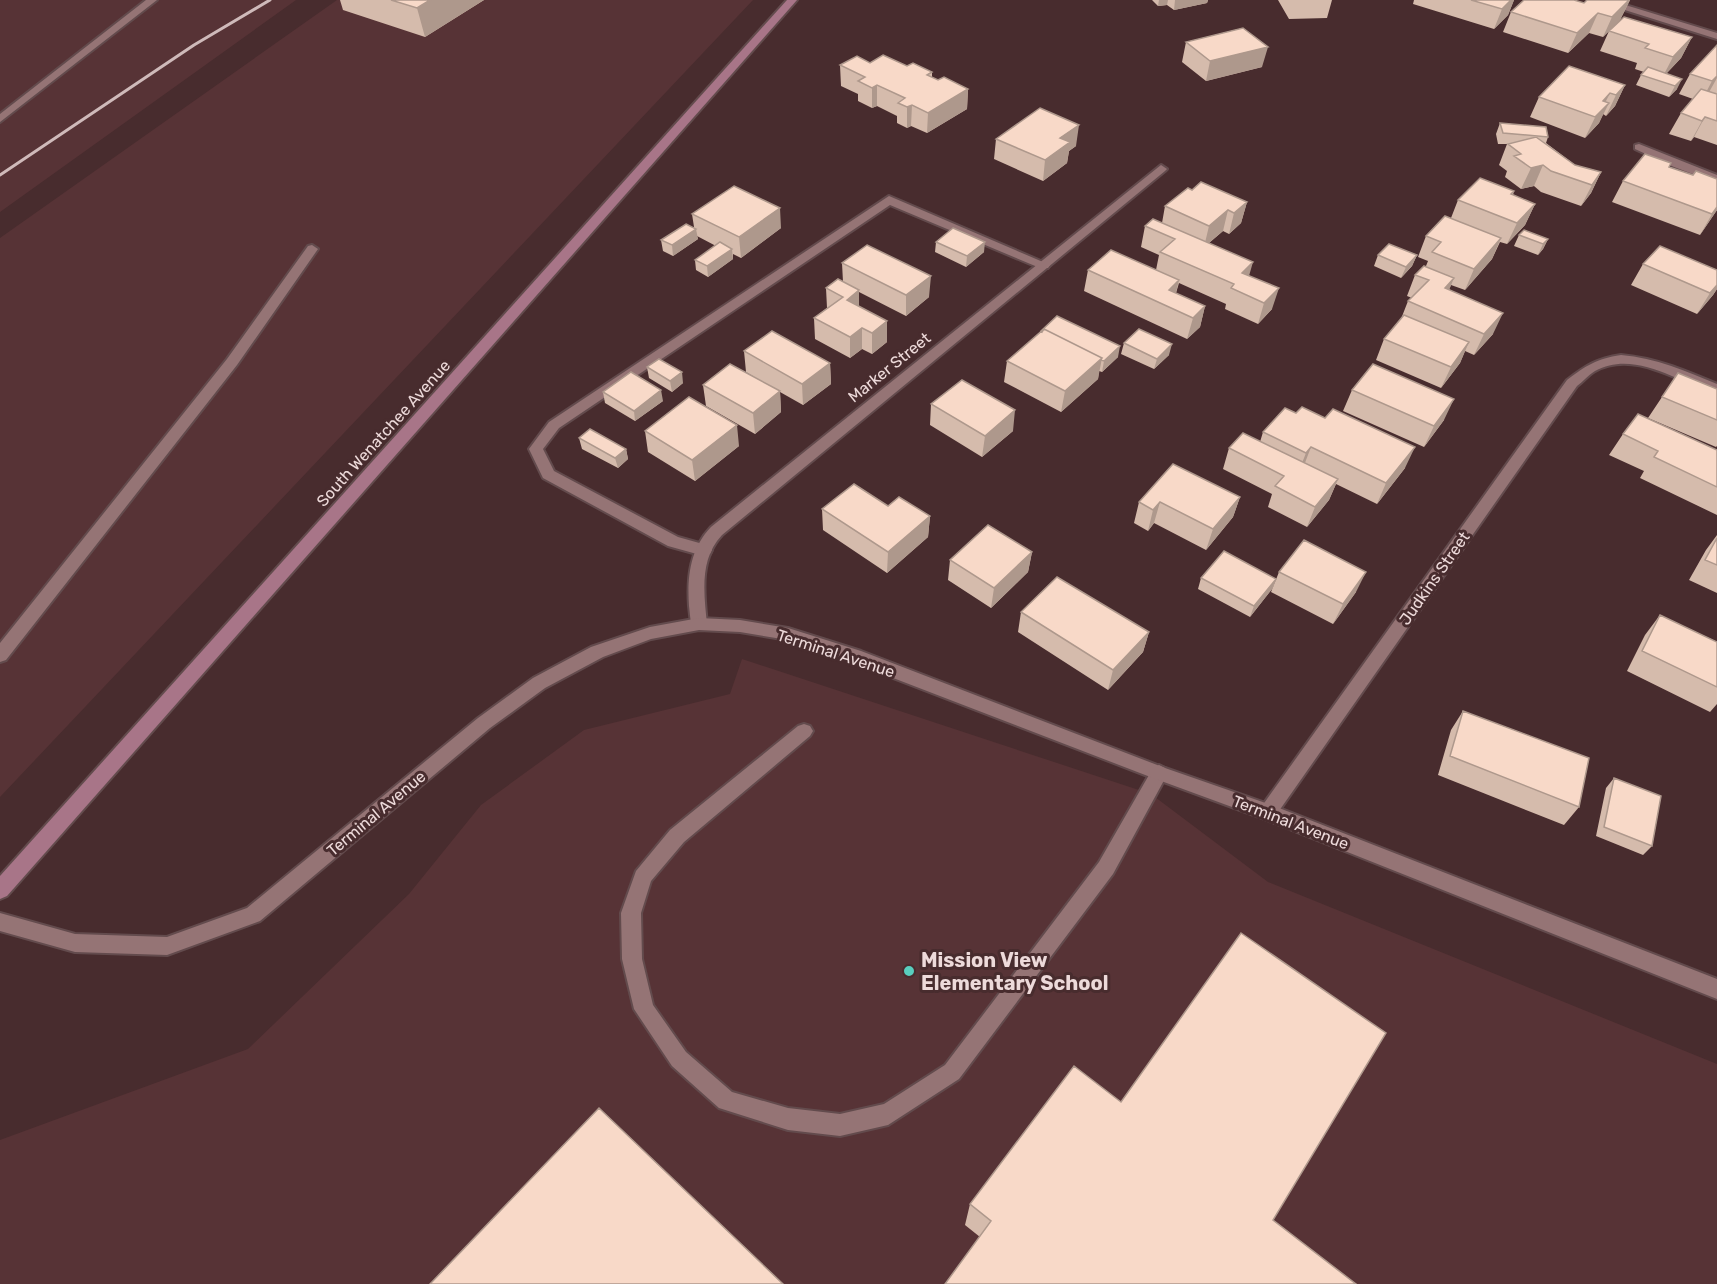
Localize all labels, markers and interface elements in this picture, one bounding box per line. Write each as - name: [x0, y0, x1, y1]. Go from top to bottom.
- street label: Marker Street: [844, 328, 934, 406]
- street label: South Wenatchee Avenue: [313, 356, 454, 511]
- street label: Judkins Street: [1395, 528, 1474, 629]
- street label: Terminal Avenue: [775, 625, 897, 681]
- street label: Terminal Avenue: [323, 767, 429, 860]
- street label: Terminal Avenue: [1230, 792, 1352, 853]
- place label: Mission View Elementary School: [921, 948, 1108, 995]
- marker: Mission View Elementary School: [902, 964, 916, 978]

